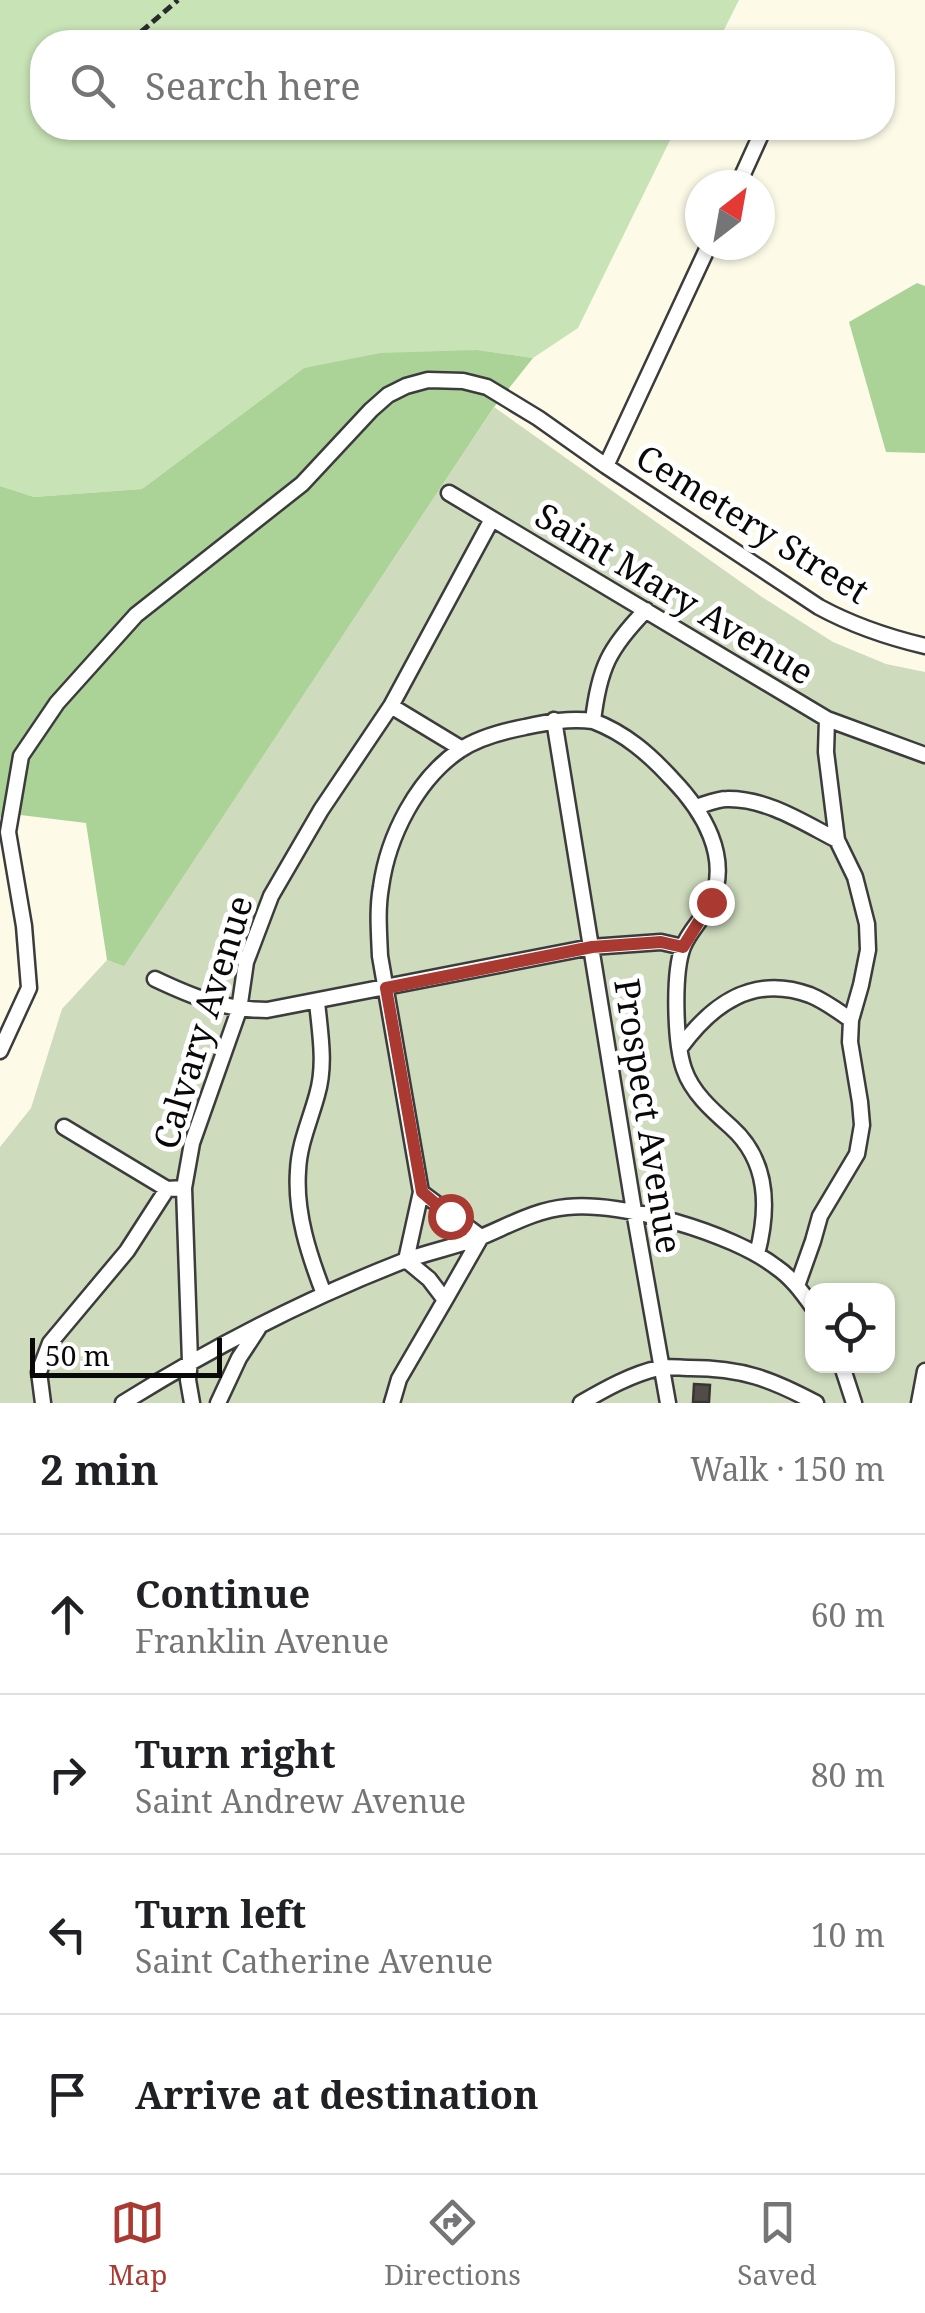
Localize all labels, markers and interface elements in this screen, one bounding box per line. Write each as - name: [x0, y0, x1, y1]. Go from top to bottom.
- search box: [30, 30, 895, 140]
- icon: search: [65, 58, 120, 113]
- text: Search here: [145, 59, 361, 111]
- north arrow: [685, 170, 775, 260]
- street label: Cemetery Street: [628, 433, 878, 613]
- street label: Saint Mary Avenue: [527, 491, 823, 695]
- route end: [689, 880, 735, 926]
- street label: Calvary Avenue: [141, 890, 263, 1154]
- street label: Prospect Avenue: [604, 975, 694, 1257]
- route start: [428, 1194, 474, 1240]
- map controls: [805, 1283, 895, 1373]
- button: locate: [805, 1283, 895, 1373]
- scale bar: [30, 1333, 222, 1378]
- text: 50 m: [45, 1336, 110, 1374]
- text: 2 min: [40, 1440, 159, 1497]
- text: Walk · 150 m: [690, 1447, 885, 1490]
- text: Continue: [135, 1567, 310, 1619]
- icon: ahead: [40, 1587, 95, 1642]
- text: 60 m: [811, 1593, 885, 1636]
- text: Franklin Avenue: [135, 1619, 389, 1662]
- text: Turn right: [135, 1727, 336, 1779]
- icon: right: [40, 1747, 95, 1802]
- text: 80 m: [811, 1753, 885, 1796]
- text: Saint Andrew Avenue: [135, 1779, 466, 1822]
- text: Turn left: [135, 1887, 306, 1939]
- icon: left: [40, 1907, 95, 1962]
- text: 10 m: [811, 1913, 885, 1956]
- text: Saint Catherine Avenue: [135, 1939, 493, 1982]
- icon: arrive: [40, 2067, 95, 2122]
- text: Arrive at destination: [135, 2068, 539, 2120]
- tab: Map: [108, 2195, 167, 2293]
- tab: Directions: [384, 2195, 521, 2293]
- tab: Saved: [737, 2195, 817, 2293]

